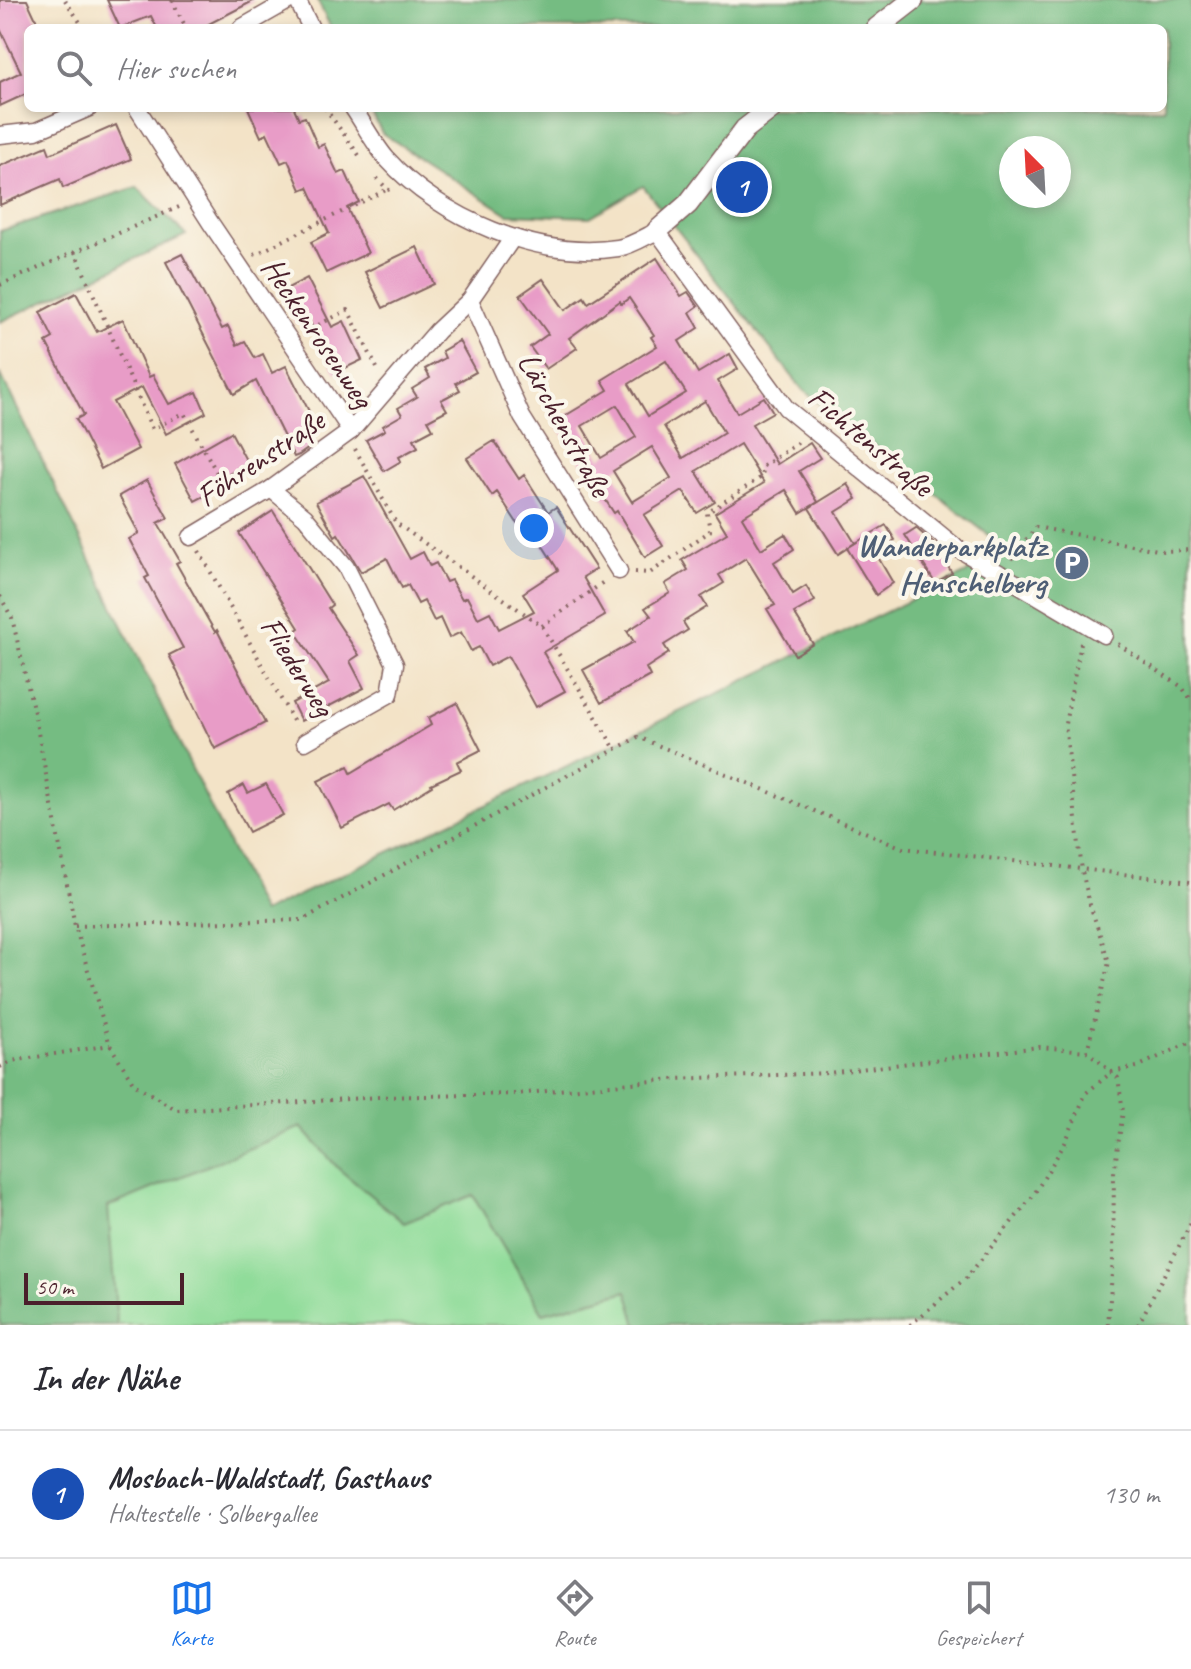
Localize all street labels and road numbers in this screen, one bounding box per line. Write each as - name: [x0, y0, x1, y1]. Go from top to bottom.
- street label: Heckenrosenweg: [252, 249, 384, 418]
- street label: Lärchenstraße: [508, 345, 622, 506]
- street label: Fichtenstraße: [800, 377, 944, 507]
- street label: Föhrenstraße: [188, 399, 334, 516]
- street label: Fliederweg: [251, 609, 345, 726]

